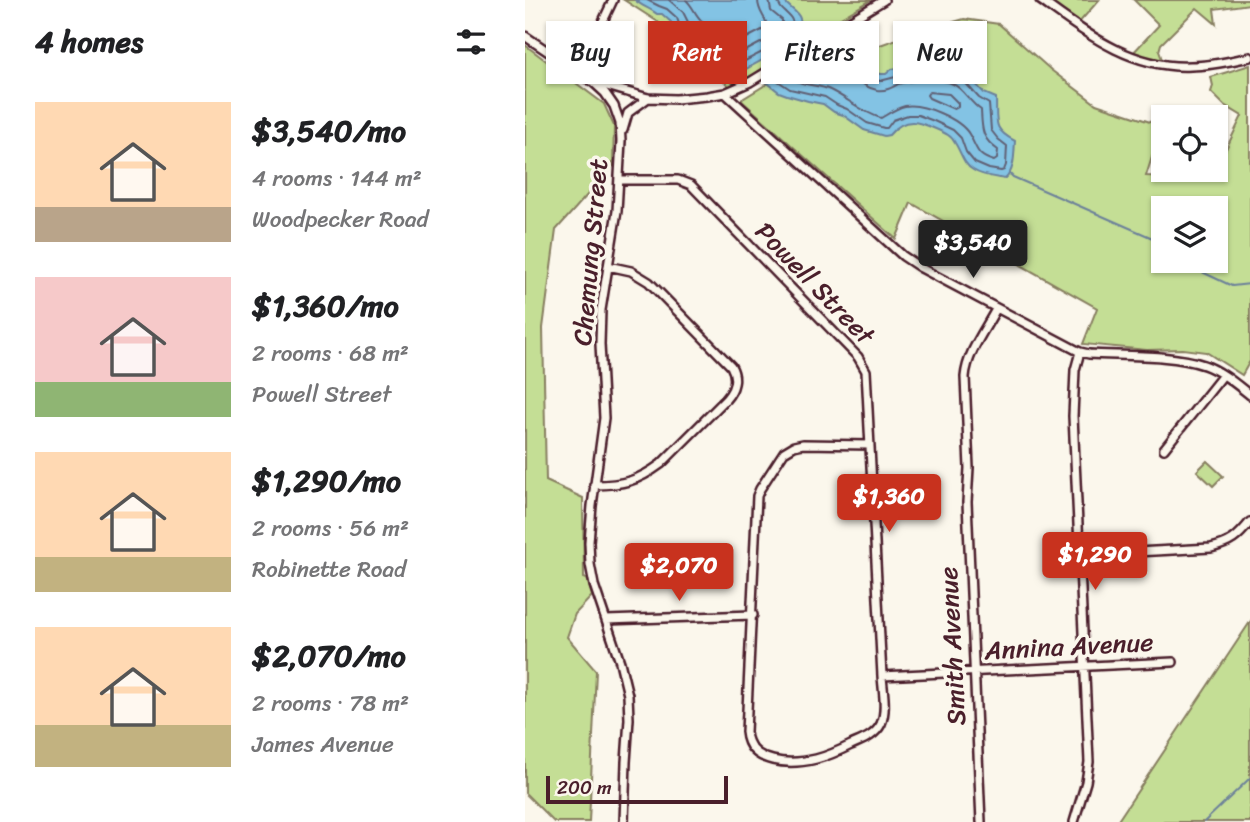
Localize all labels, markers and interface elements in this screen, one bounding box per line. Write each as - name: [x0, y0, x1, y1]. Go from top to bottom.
- text: 4 homes: [35, 15, 143, 69]
- chip: Buy: [546, 21, 634, 84]
- chip: Rent: [648, 21, 747, 84]
- chip: Filters: [761, 21, 879, 84]
- chip: New: [893, 21, 987, 84]
- icon: filters: [452, 23, 490, 61]
- text: $3,540/mo: [252, 104, 406, 158]
- map controls: [1151, 105, 1228, 273]
- button: locate: [1151, 105, 1228, 182]
- icon: home: [91, 130, 175, 214]
- street label: Chemung Street: [559, 157, 621, 347]
- text: 4 rooms · 144 m²: [252, 158, 422, 199]
- button: layers: [1151, 196, 1228, 273]
- text: Woodpecker Road: [252, 199, 429, 240]
- street label: Powell Street: [744, 210, 887, 357]
- pin: $3,540: [916, 220, 1030, 280]
- text: $3,540: [934, 222, 1012, 263]
- text: $1,360/mo: [252, 279, 399, 333]
- icon: home: [91, 305, 175, 389]
- text: 2 rooms · 68 m²: [252, 333, 409, 374]
- text: Powell Street: [252, 374, 391, 415]
- text: $1,290/mo: [252, 454, 401, 508]
- pin: $1,360: [832, 475, 946, 534]
- text: $1,360: [853, 476, 925, 517]
- icon: home: [91, 480, 175, 564]
- text: 2 rooms · 56 m²: [252, 508, 409, 549]
- pin: $1,290: [1038, 532, 1152, 592]
- text: $1,290: [1058, 534, 1132, 575]
- pin: $2,070: [622, 544, 736, 603]
- text: $2,070: [640, 545, 718, 586]
- text: Robinette Road: [252, 549, 406, 590]
- street label: Smith Avenue: [925, 565, 979, 727]
- street label: Annina Avenue: [982, 619, 1155, 673]
- text: $2,070/mo: [252, 629, 406, 683]
- icon: home: [91, 655, 175, 739]
- text: 2 rooms · 78 m²: [252, 683, 409, 724]
- text: James Avenue: [252, 724, 394, 765]
- text: 200 m: [557, 771, 612, 804]
- scale bar: [546, 773, 728, 805]

